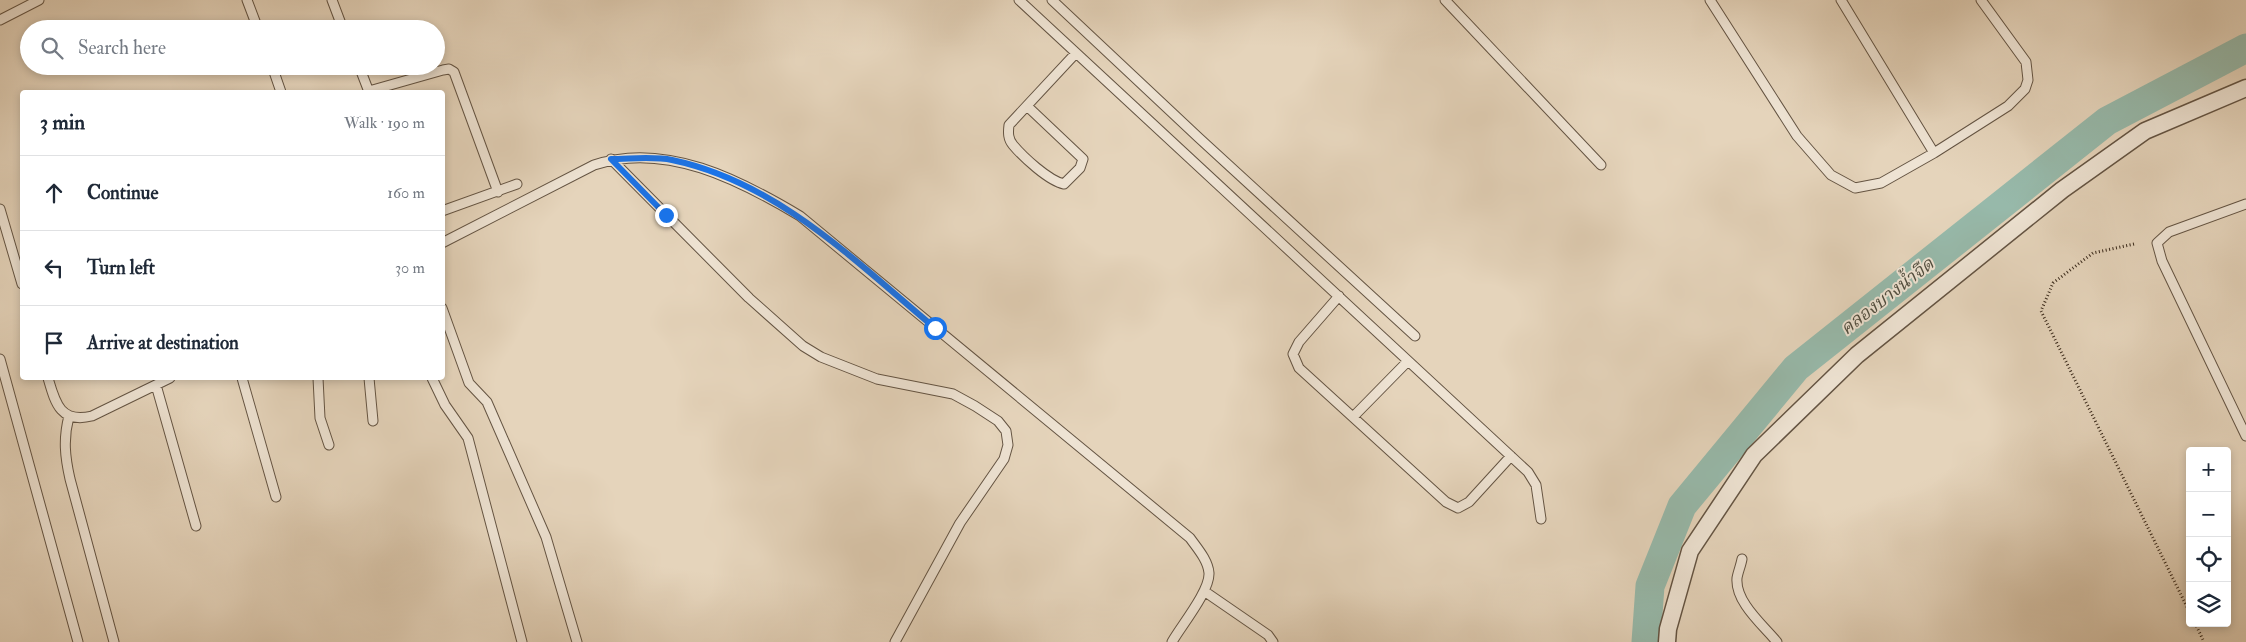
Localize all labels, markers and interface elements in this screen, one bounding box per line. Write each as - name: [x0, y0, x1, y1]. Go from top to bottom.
- search box: [20, 20, 445, 75]
- icon: search: [38, 34, 66, 62]
- text: Search here: [78, 36, 166, 60]
- text: 3 min: [40, 109, 85, 136]
- text: Walk · 190 m: [344, 113, 425, 133]
- icon: ahead: [40, 179, 68, 207]
- text: Continue: [87, 181, 158, 205]
- text: 160 m: [387, 183, 425, 203]
- route end: [655, 204, 678, 227]
- water label: คลองบางน้ำจืด: [1834, 250, 1939, 340]
- icon: left: [40, 254, 68, 282]
- text: Turn left: [87, 256, 155, 280]
- text: 30 m: [395, 258, 425, 278]
- route start: [924, 317, 947, 340]
- icon: arrive: [40, 329, 68, 357]
- text: Arrive at destination: [87, 331, 239, 355]
- map controls: [2186, 447, 2231, 627]
- button: +: [2186, 447, 2231, 492]
- button: −: [2186, 492, 2231, 537]
- button: locate: [2186, 537, 2231, 582]
- button: layers: [2186, 582, 2231, 627]

